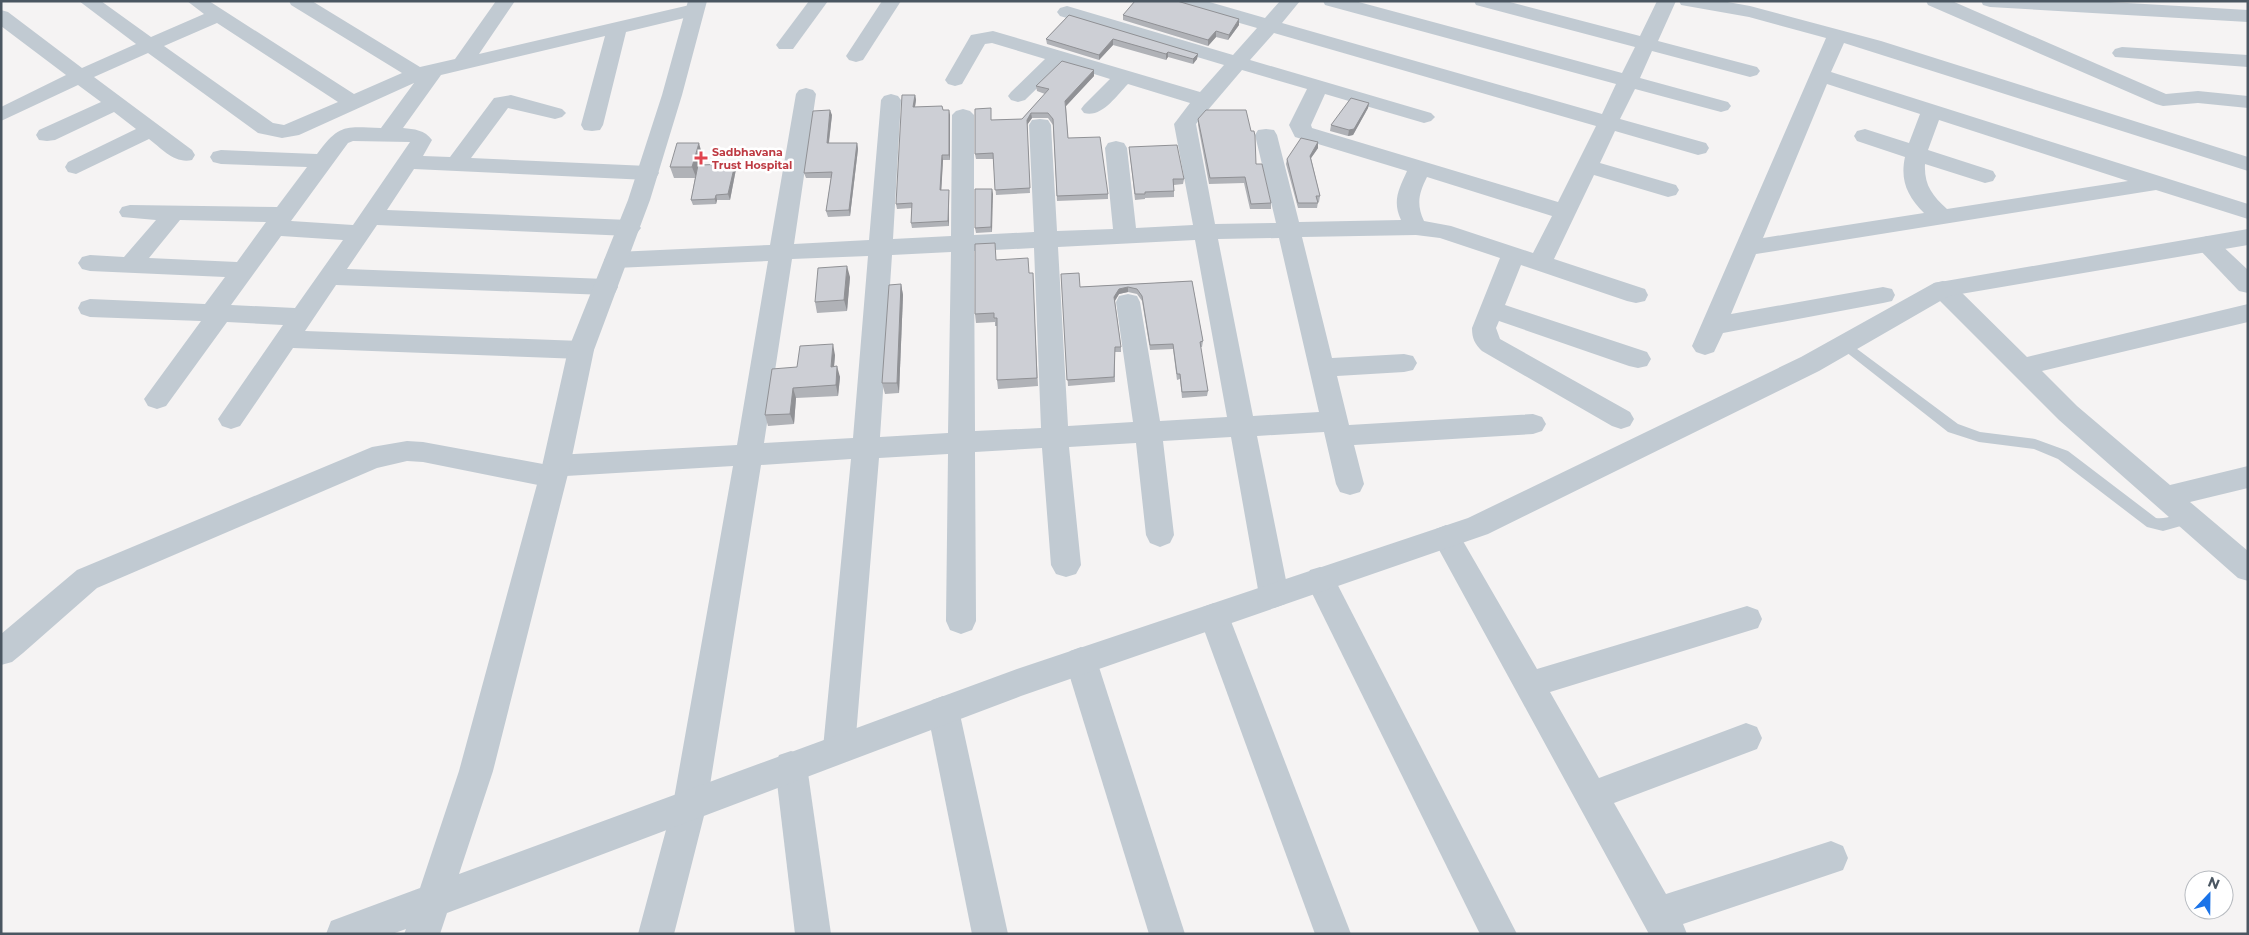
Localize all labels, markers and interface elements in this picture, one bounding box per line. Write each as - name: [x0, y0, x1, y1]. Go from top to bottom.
- place label: Sadbhavana Trust Hospital: [712, 145, 792, 172]
- marker: Sadbhavana Trust Hospital: [694, 151, 708, 165]
- north arrow: [2184, 870, 2234, 920]
- text: N: [2205, 872, 2222, 893]

